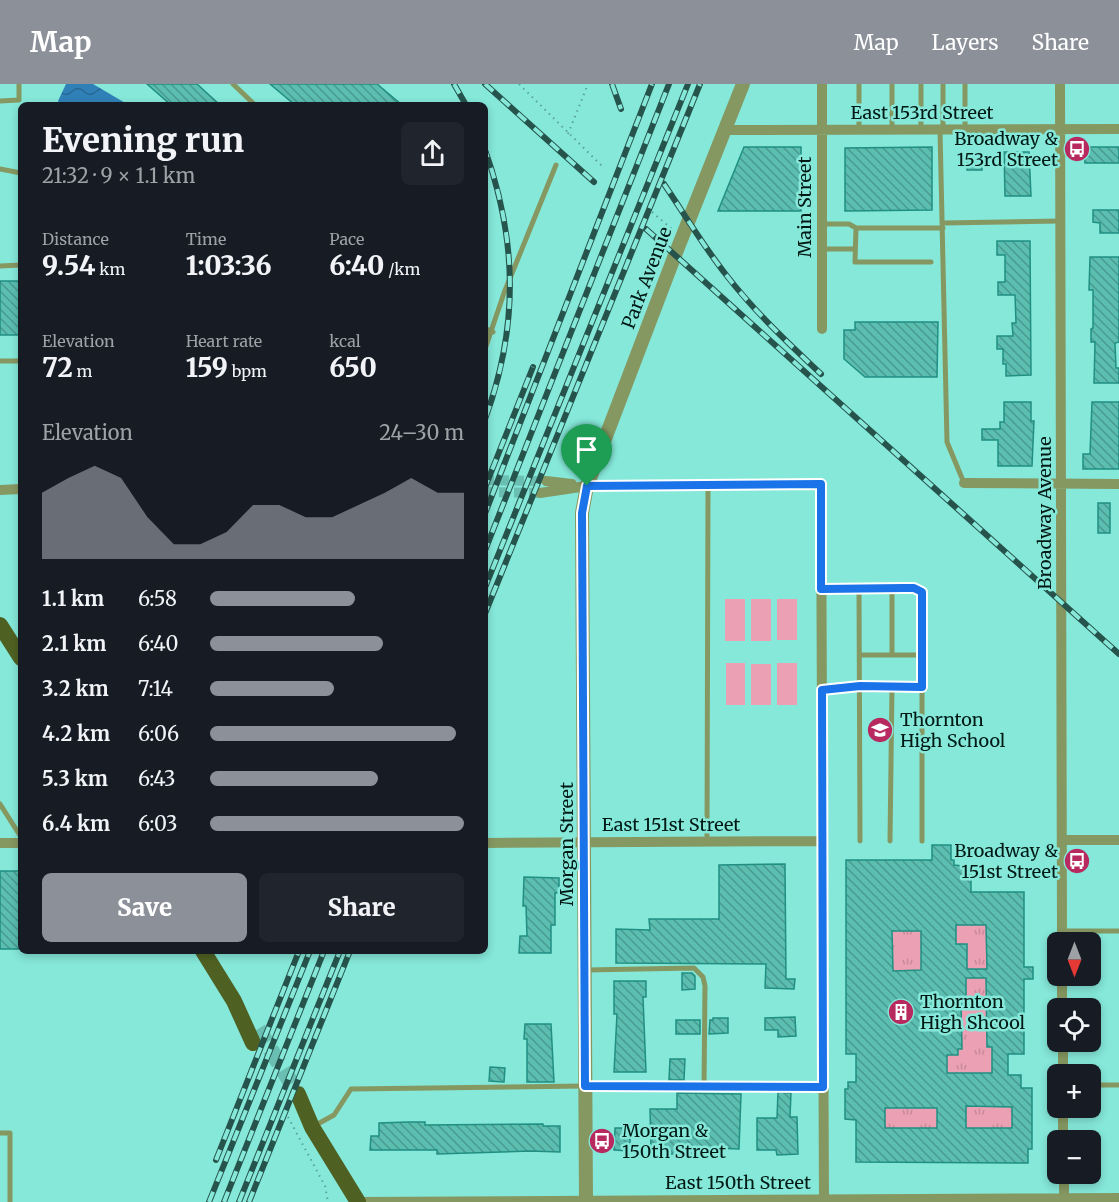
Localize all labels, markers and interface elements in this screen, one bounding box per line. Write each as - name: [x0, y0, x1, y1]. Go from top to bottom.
- text: Map: [30, 24, 92, 60]
- text: Map: [854, 29, 899, 56]
- text: Layers: [932, 29, 999, 56]
- text: Share: [1032, 29, 1089, 56]
- street label: East 153rd Street: [850, 101, 994, 124]
- text: Evening run: [42, 120, 244, 161]
- button: share: [401, 122, 464, 185]
- place label: Broadway & 153rd Street: [954, 127, 1058, 171]
- bus stop icon: Broadway & 153rd Street: [1062, 134, 1092, 164]
- street label: Main Street: [793, 156, 816, 258]
- text: 21:32 · 9 × 1.1 km: [42, 163, 195, 188]
- street label: Park Avenue: [617, 224, 677, 332]
- text: Distance: [42, 229, 109, 249]
- text: Time: [186, 229, 226, 249]
- text: Pace: [329, 229, 364, 249]
- text: 9.54: [42, 249, 95, 282]
- text: 1:03:36: [186, 249, 272, 282]
- text: 6:40: [329, 249, 384, 282]
- text: km: [95, 259, 125, 279]
- text: /km: [384, 259, 420, 279]
- text: Elevation: [42, 331, 115, 351]
- text: Heart rate: [186, 331, 262, 351]
- text: kcal: [329, 331, 361, 351]
- text: 72: [42, 351, 73, 384]
- text: 159: [186, 351, 228, 384]
- text: 650: [329, 351, 377, 384]
- text: m: [73, 361, 92, 381]
- text: bpm: [228, 361, 267, 381]
- text: Elevation: [42, 420, 133, 445]
- text: 24–30 m: [379, 420, 464, 445]
- pin: [561, 424, 612, 486]
- icon: arrive: [570, 433, 603, 466]
- street label: Broadway Avenue: [1033, 436, 1056, 590]
- text: 1.1 km: [42, 586, 104, 611]
- text: 6:58: [138, 586, 177, 611]
- text: 2.1 km: [42, 631, 106, 656]
- text: 6:40: [138, 631, 178, 656]
- text: 3.2 km: [42, 676, 109, 701]
- text: 7:14: [138, 676, 173, 701]
- place label: Thornton High School: [900, 708, 1006, 752]
- school or university icon: Thornton High School: [865, 715, 895, 745]
- text: 4.2 km: [42, 721, 110, 746]
- text: 6:06: [138, 721, 179, 746]
- text: 5.3 km: [42, 766, 108, 791]
- text: 6:43: [138, 766, 175, 791]
- street label: Morgan Street: [555, 782, 578, 906]
- text: 6.4 km: [42, 811, 110, 836]
- text: 6:03: [138, 811, 178, 836]
- street label: East 151st Street: [602, 813, 740, 836]
- place label: Broadway & 151st Street: [954, 839, 1058, 883]
- bus stop icon: Broadway & 151st Street: [1062, 846, 1092, 876]
- button: Save: [42, 873, 247, 942]
- button: Share: [259, 873, 464, 942]
- north arrow: [1047, 932, 1101, 986]
- map controls: [1047, 932, 1101, 1184]
- place label: Thornton High Shcool: [920, 990, 1026, 1034]
- building icon: Thornton High Shcool: [886, 997, 916, 1027]
- button: locate: [1047, 998, 1101, 1052]
- button: +: [1047, 1064, 1101, 1118]
- place label: Morgan & 150th Street: [622, 1119, 726, 1163]
- bus stop icon: Morgan & 150th Street: [587, 1126, 617, 1156]
- button: −: [1047, 1130, 1101, 1184]
- street label: East 150th Street: [665, 1171, 811, 1194]

